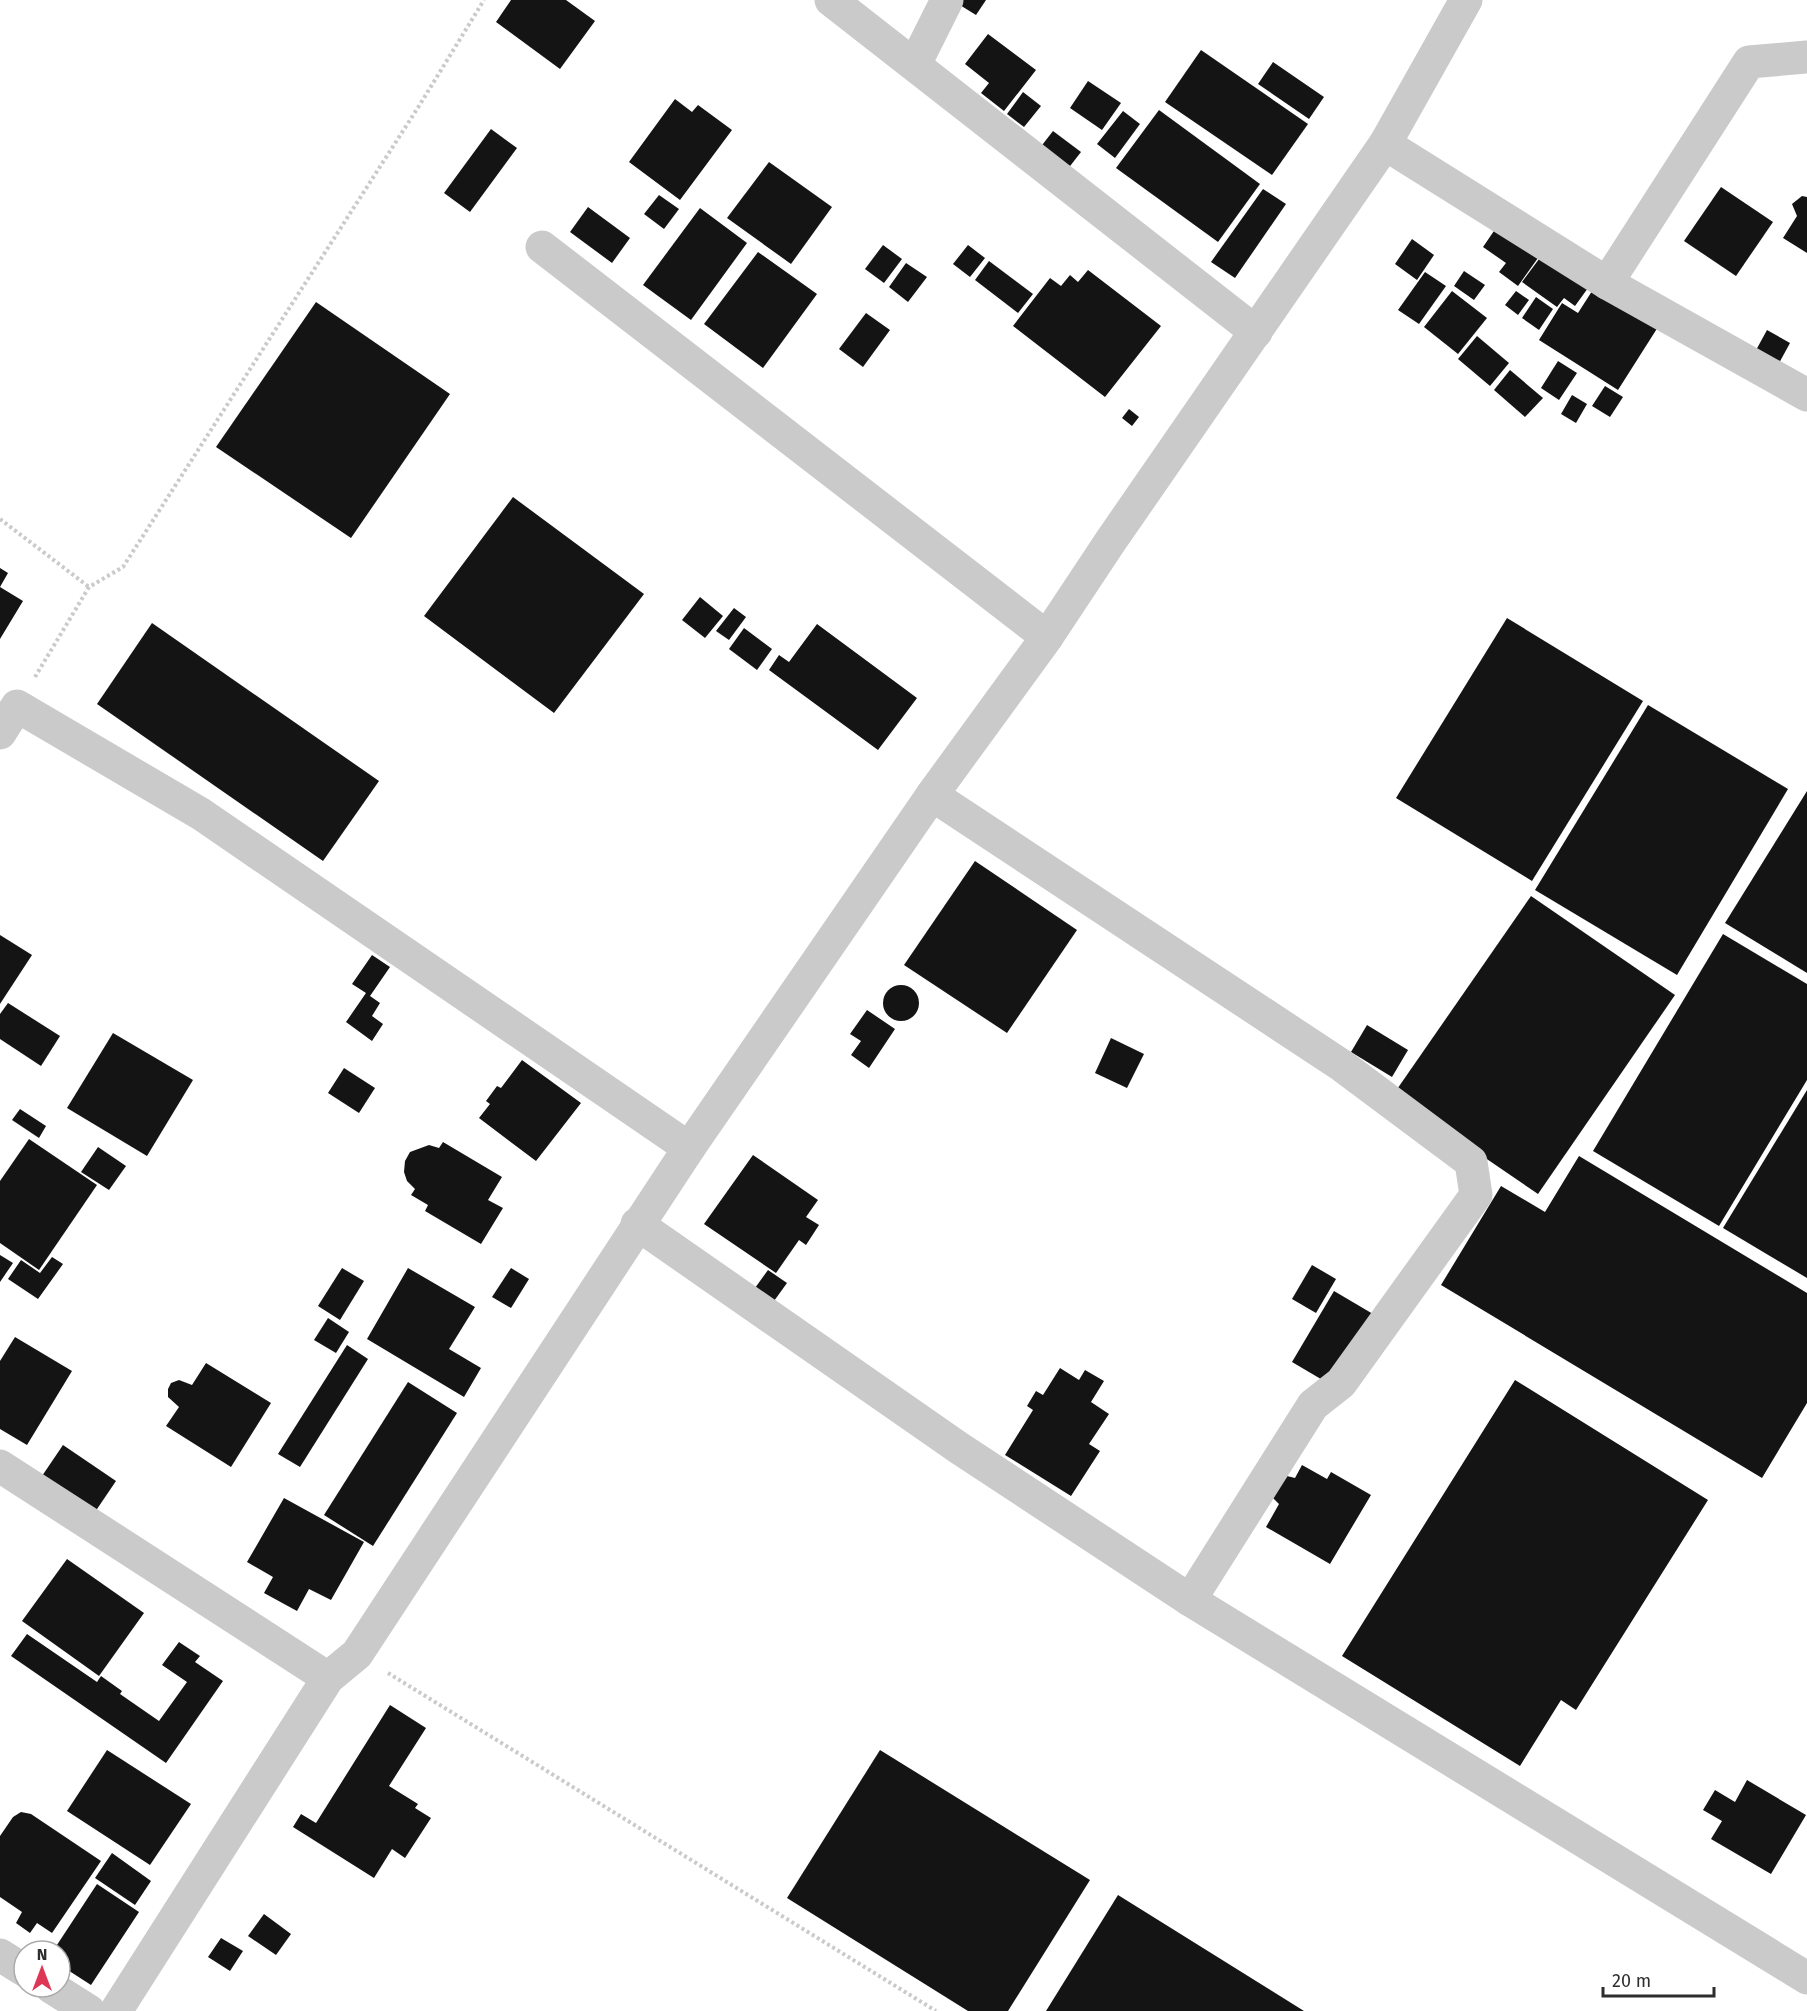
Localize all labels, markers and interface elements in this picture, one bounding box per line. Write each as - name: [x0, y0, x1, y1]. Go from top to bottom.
- north arrow: [12, 1939, 72, 1999]
- text: N: [37, 1945, 47, 1964]
- scale bar: [1603, 1960, 1714, 1998]
- text: 20 m: [1612, 1970, 1651, 1992]

